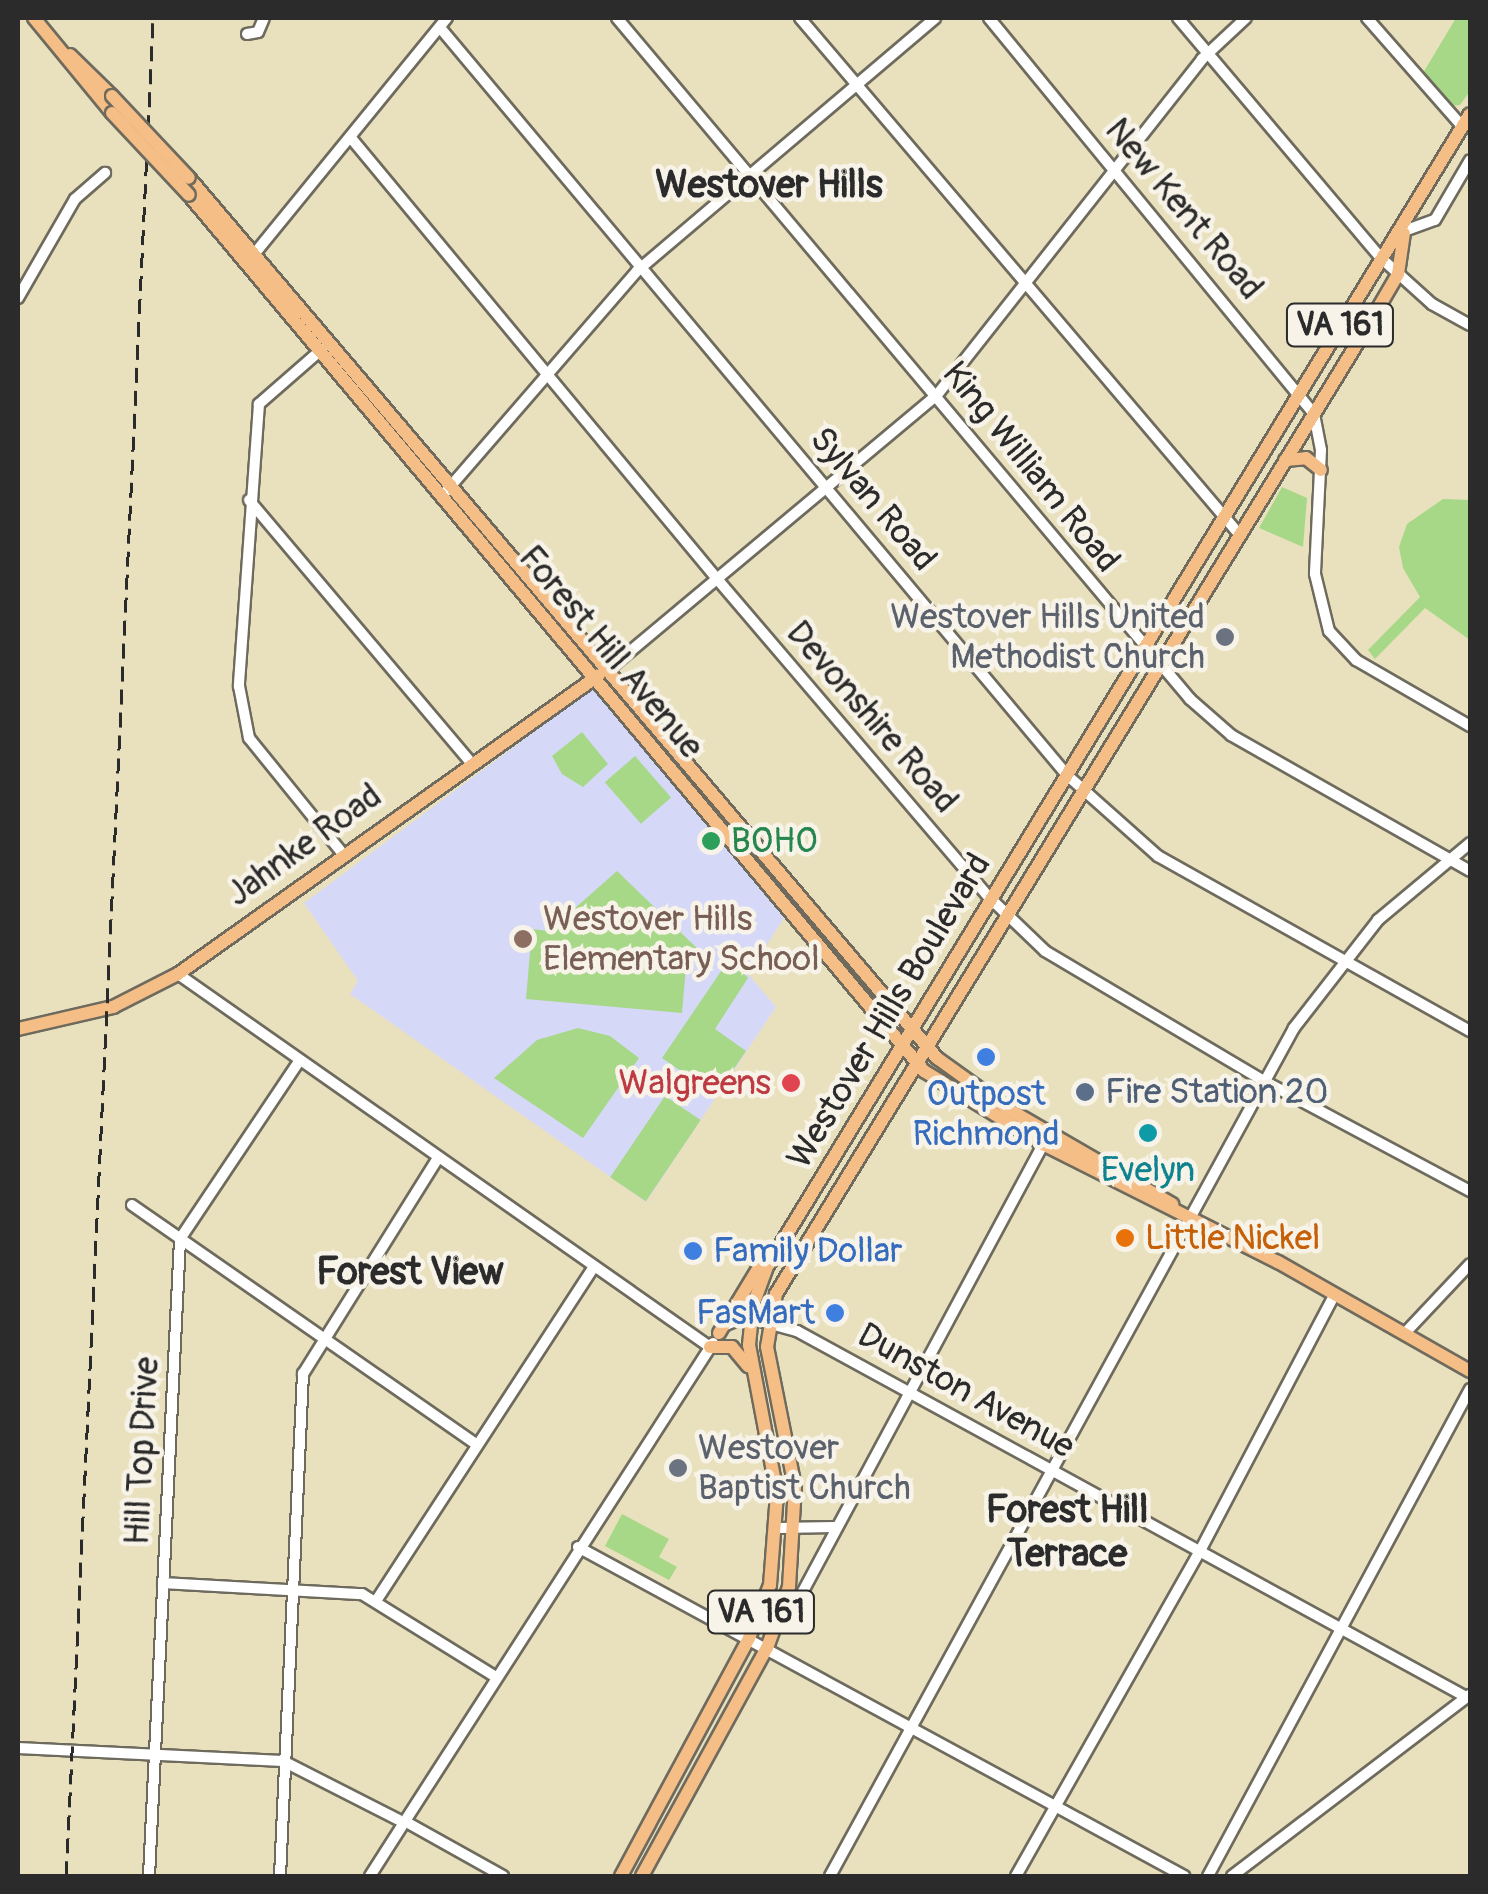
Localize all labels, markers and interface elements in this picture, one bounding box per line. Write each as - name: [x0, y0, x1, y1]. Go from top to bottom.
- street label: New Kent Road: [1096, 110, 1272, 308]
- district label: Westover Hills: [655, 163, 883, 209]
- road number: VA 161: [1285, 298, 1395, 352]
- street label: King William Road: [933, 353, 1129, 581]
- street label: Sylvan Road: [801, 419, 945, 579]
- street label: Forest Hill Avenue: [510, 537, 712, 767]
- place label: Westover Hills United Methodist Church: [890, 596, 1205, 678]
- street label: Devonshire Road: [777, 613, 967, 821]
- marker: Westover Hills United Methodist Church: [1214, 626, 1236, 648]
- street label: Jahnke Road: [218, 775, 390, 915]
- place label: BOHO: [731, 820, 817, 862]
- marker: BOHO: [700, 830, 722, 852]
- street label: Westover Hills Boulevard: [778, 846, 1000, 1176]
- place label: Westover Hills Elementary School: [543, 898, 819, 980]
- marker: Westover Hills Elementary School: [512, 928, 534, 950]
- marker: Outpost Richmond: [975, 1046, 997, 1068]
- place label: Walgreens: [619, 1062, 771, 1104]
- place label: Fire Station 20: [1105, 1071, 1328, 1113]
- marker: Walgreens: [780, 1072, 802, 1094]
- place label: Outpost Richmond: [912, 1073, 1060, 1155]
- marker: Fire Station 20: [1074, 1081, 1096, 1103]
- marker: Evelyn: [1137, 1122, 1159, 1144]
- place label: Evelyn: [1101, 1149, 1195, 1191]
- place label: Little Nickel: [1145, 1217, 1320, 1259]
- marker: Little Nickel: [1114, 1227, 1136, 1249]
- place label: Family Dollar: [713, 1230, 903, 1272]
- marker: Family Dollar: [682, 1240, 704, 1262]
- district label: Forest View: [316, 1250, 504, 1296]
- place label: FasMart: [696, 1292, 815, 1334]
- marker: FasMart: [824, 1302, 846, 1324]
- street label: Dunston Avenue: [850, 1314, 1082, 1468]
- street label: Hill Top Drive: [116, 1356, 168, 1546]
- place label: Westover Baptist Church: [698, 1427, 911, 1509]
- marker: Westover Baptist Church: [667, 1457, 689, 1479]
- district label: Forest Hill Terrace: [986, 1488, 1148, 1578]
- road number: VA 161: [706, 1585, 816, 1639]

